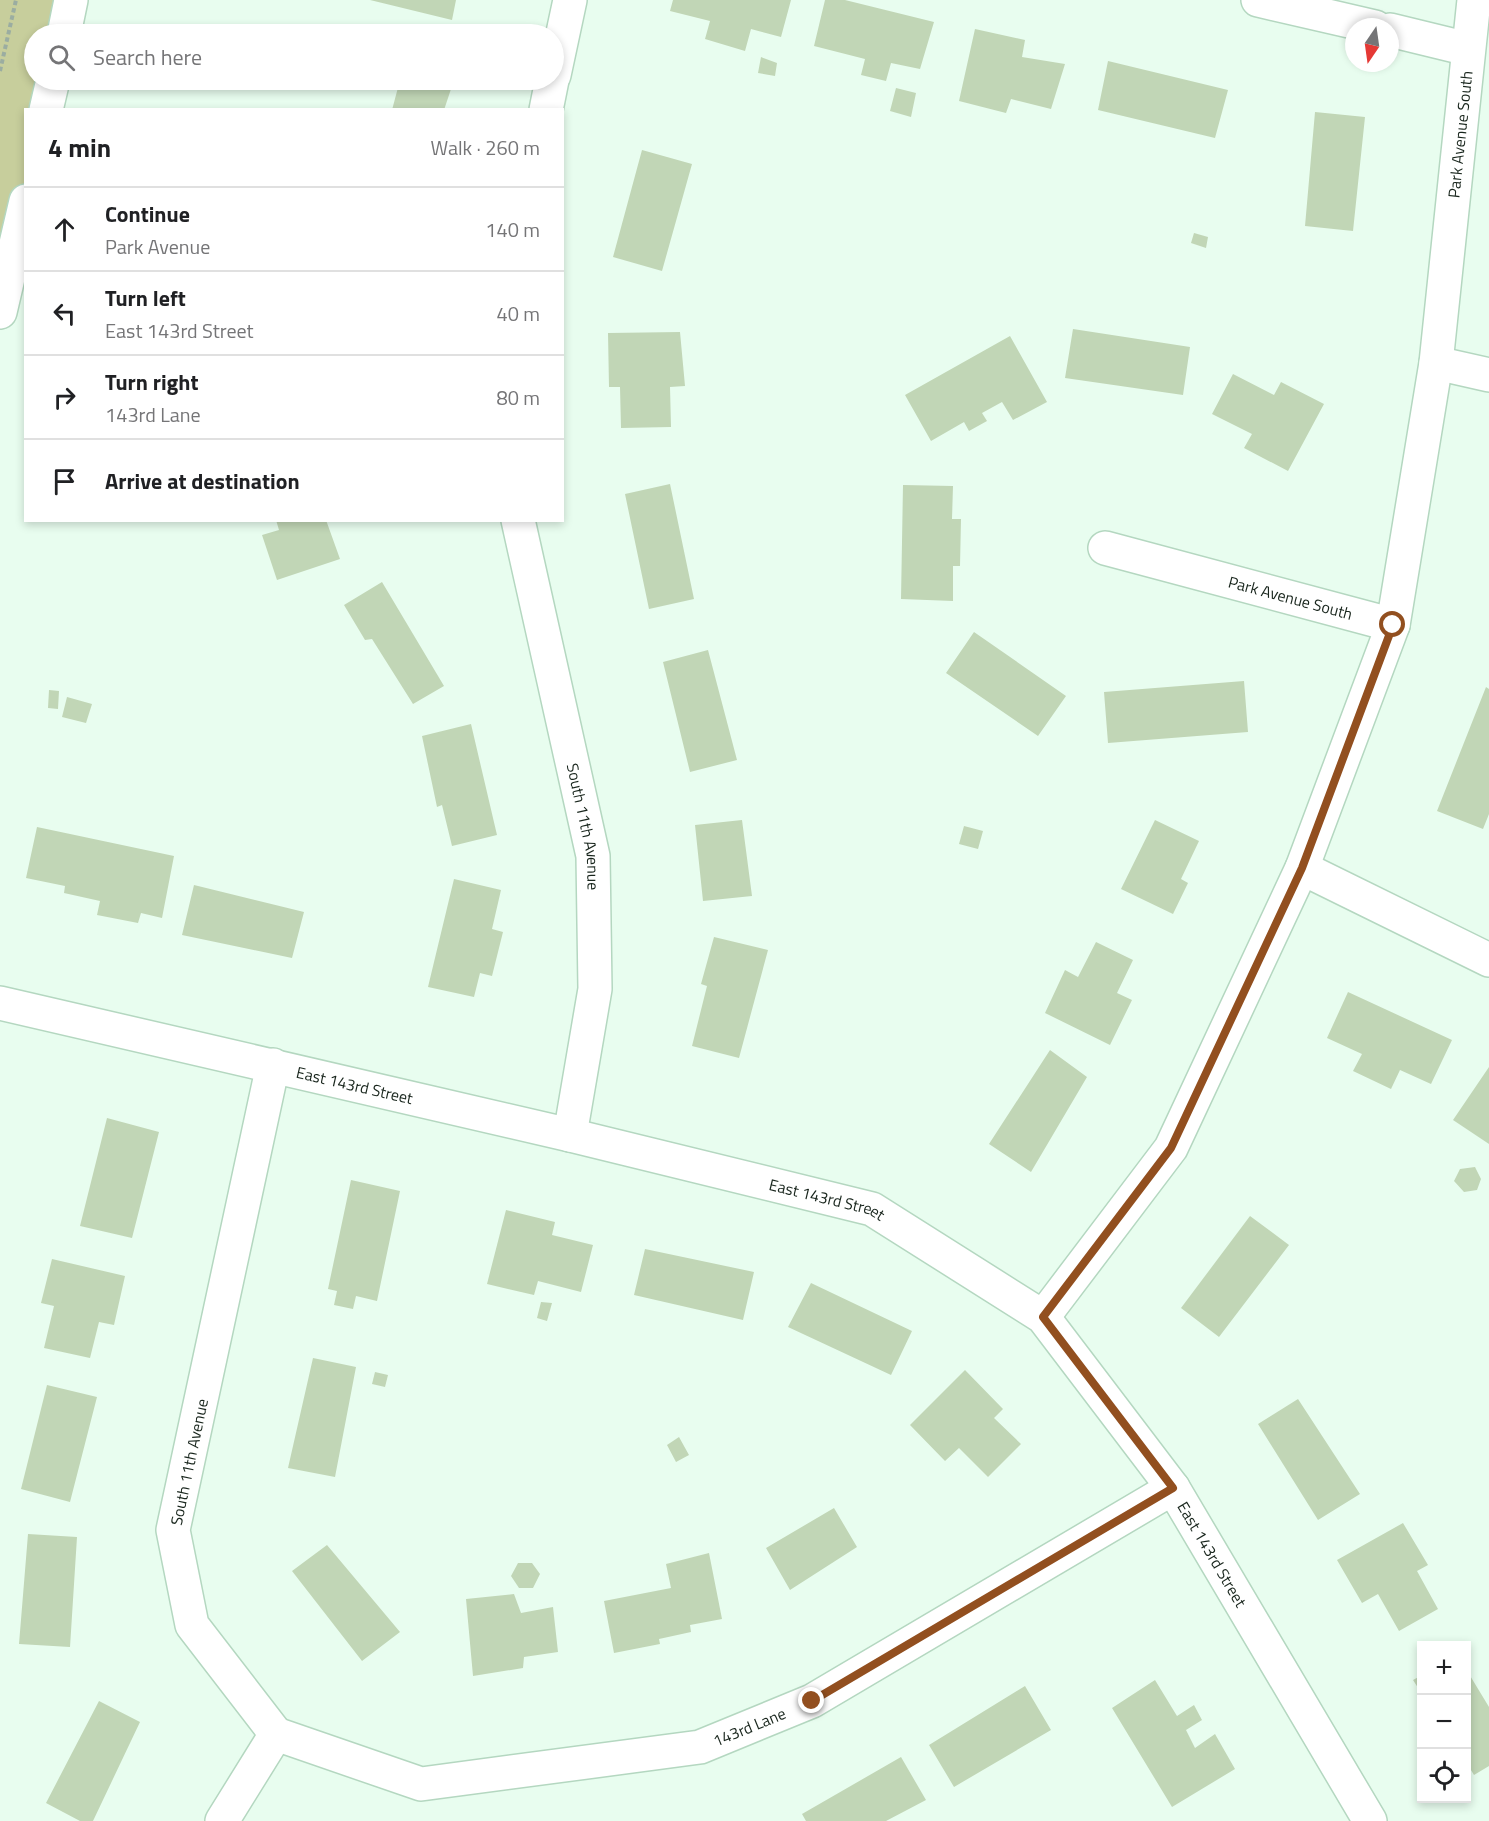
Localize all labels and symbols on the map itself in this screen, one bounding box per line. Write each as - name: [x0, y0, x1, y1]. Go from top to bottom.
- north arrow: [1345, 18, 1399, 72]
- street label: Park Avenue South: [1441, 70, 1479, 199]
- street label: Park Avenue South: [1226, 570, 1355, 626]
- route start: [1379, 611, 1405, 637]
- street label: South 11th Avenue: [561, 761, 606, 890]
- street label: East 143rd Street: [294, 1060, 416, 1110]
- street label: East 143rd Street: [767, 1172, 890, 1227]
- street label: South 11th Avenue: [164, 1396, 214, 1528]
- street label: East 143rd Street: [1172, 1497, 1253, 1612]
- route end: [798, 1687, 824, 1713]
- street label: 143rd Lane: [709, 1701, 789, 1752]

